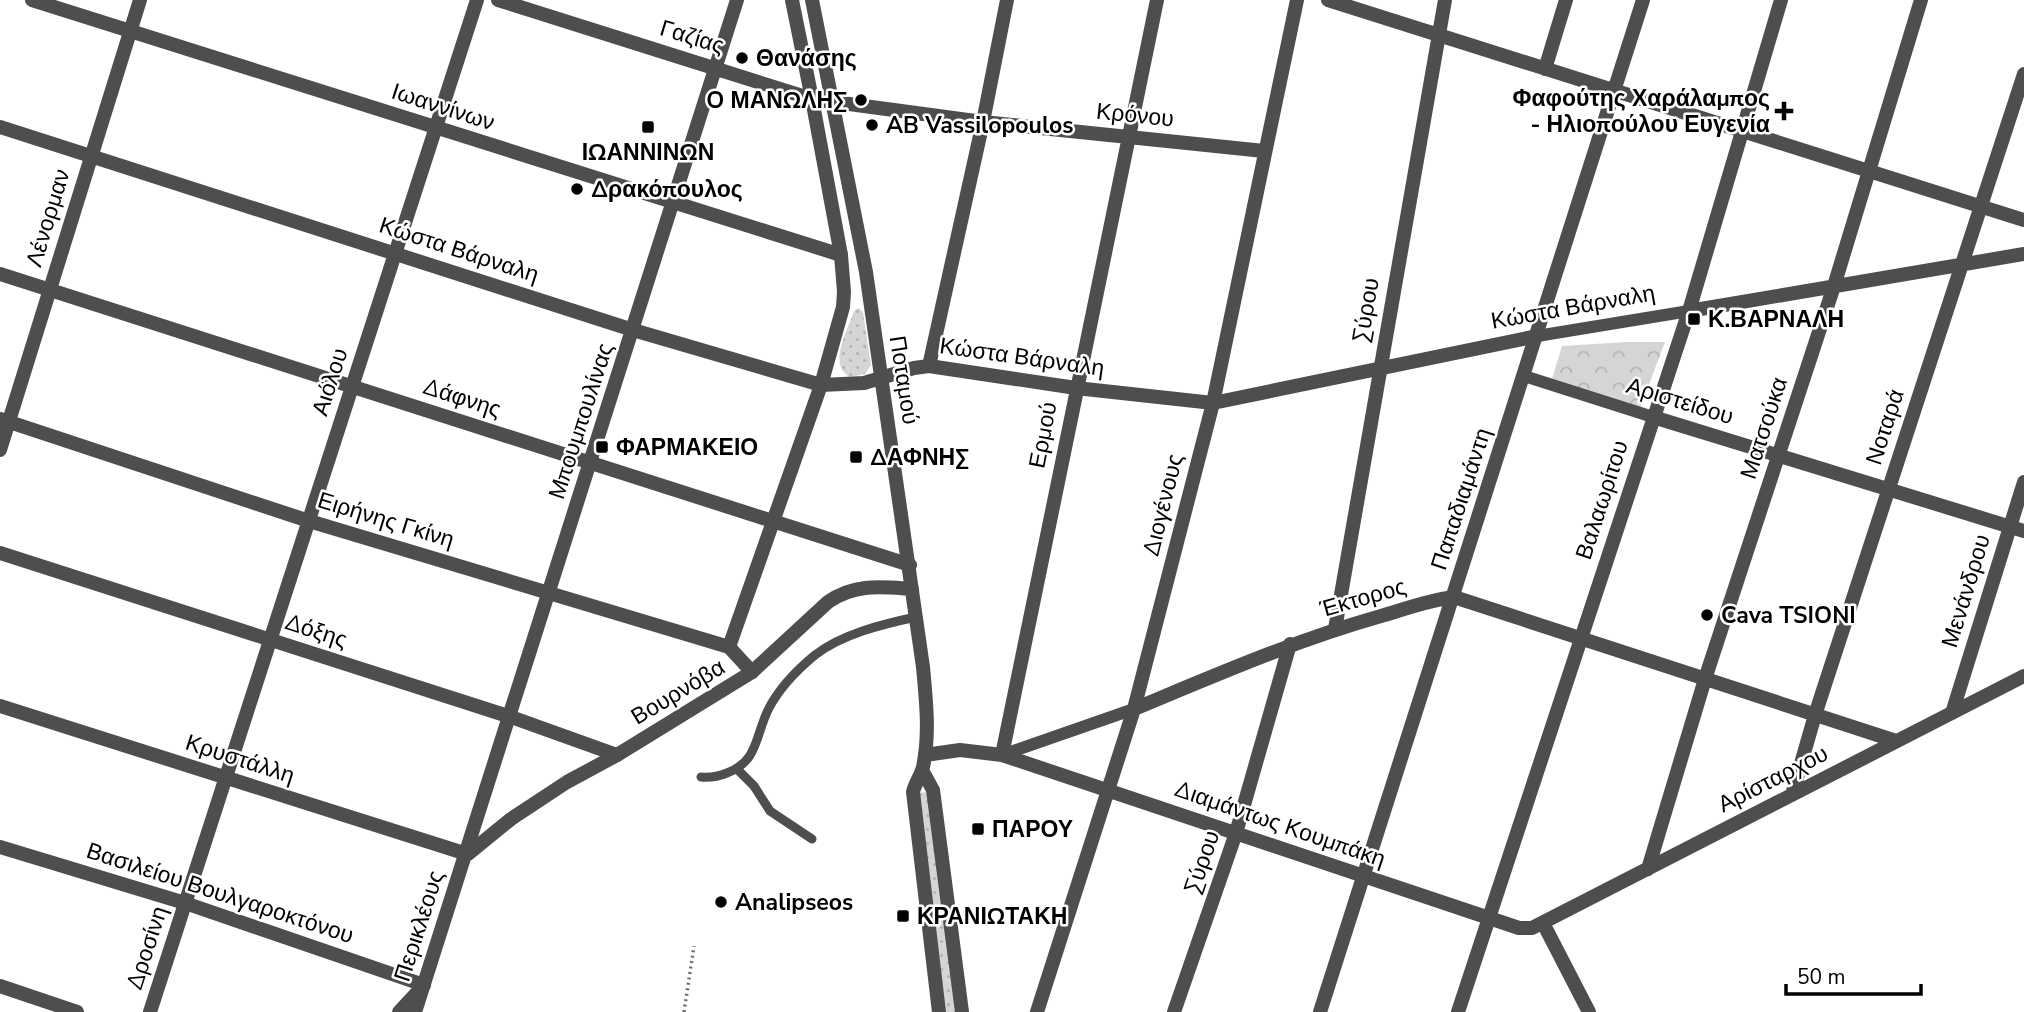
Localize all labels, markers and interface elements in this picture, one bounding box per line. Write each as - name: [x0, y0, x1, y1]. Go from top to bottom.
- street label: Γαζίας: [656, 13, 728, 61]
- place label: Θανάσης: [756, 43, 857, 74]
- marker: Θανάσης: [734, 50, 750, 66]
- street label: Ιωαννίνων: [387, 76, 499, 138]
- place label: Φαφούτης Χαράλαμπος - Ηλιοπούλου Ευγενία: [1513, 83, 1770, 140]
- place label: O ΜΑΝΩΛΗΣ: [706, 85, 847, 116]
- marker: O ΜΑΝΩΛΗΣ: [853, 92, 869, 108]
- street label: Κρόνου: [1095, 96, 1175, 134]
- marker: Φαφούτης Χαράλαμπος - Ηλιοπούλου Ευγενία: [1776, 103, 1792, 119]
- place label: AB Vassilopoulos: [886, 110, 1074, 141]
- marker: AB Vassilopoulos: [864, 117, 880, 133]
- marker: ΙΩΑΝΝΙΝΩΝ: [640, 119, 656, 135]
- place label: ΙΩΑΝΝΙΝΩΝ: [582, 137, 714, 168]
- street label: Λένορμαν: [18, 165, 78, 271]
- place label: Δρακόπουλος: [591, 174, 743, 205]
- marker: Δρακόπουλος: [569, 181, 585, 197]
- street label: Κώστα Βάρναλη: [375, 210, 543, 290]
- street label: Σύρου: [1345, 275, 1387, 345]
- street label: Κώστα Βάρναλη: [1489, 277, 1657, 337]
- place label: Κ.ΒΑΡΝΑΛΗ: [1708, 304, 1844, 335]
- marker: Κ.ΒΑΡΝΑΛΗ: [1686, 311, 1702, 327]
- street label: Κώστα Βάρναλη: [938, 330, 1106, 384]
- street label: Ποταμού: [882, 333, 926, 427]
- street label: Μπουμπουλίνας: [541, 339, 621, 503]
- street label: Αιόλου: [305, 344, 355, 420]
- street label: Αριστείδου: [1623, 370, 1737, 432]
- street label: Δάφνης: [419, 371, 505, 425]
- street label: Ματσούκα: [1733, 373, 1795, 483]
- street label: Νοταρά: [1858, 385, 1912, 469]
- street label: Ερμού: [1021, 399, 1065, 471]
- street label: Παπαδιαμάντη: [1423, 424, 1499, 574]
- place label: ΦΑΡΜΑΚΕΙΟ: [616, 432, 758, 463]
- street label: Βαλαωρίτου: [1568, 437, 1636, 563]
- marker: ΦΑΡΜΑΚΕΙΟ: [594, 439, 610, 455]
- place label: ΔΑΦΝΗΣ: [870, 442, 969, 473]
- marker: ΔΑΦΝΗΣ: [848, 449, 864, 465]
- street label: Διογένους: [1135, 451, 1191, 559]
- street label: Ειρήνης Γκίνη: [314, 485, 458, 555]
- street label: Μενάνδρου: [1934, 531, 1998, 651]
- street label: Έκτορος: [1315, 571, 1410, 625]
- place label: Cava TSIONI: [1721, 600, 1856, 631]
- street label: Δόξης: [281, 606, 351, 656]
- marker: Cava TSIONI: [1699, 607, 1715, 623]
- street label: Βουρνόβα: [625, 652, 731, 732]
- street label: Κρυστάλλη: [181, 727, 299, 791]
- street label: Αρίσταρχου: [1713, 738, 1833, 820]
- street label: Διαμάντως Κουμπάκη: [1170, 773, 1390, 875]
- place label: ΠΑΡΟΥ: [992, 814, 1073, 845]
- marker: ΠΑΡΟΥ: [970, 821, 986, 837]
- street label: Σύρου: [1177, 826, 1227, 898]
- street label: Βασιλείου Βουλγαροκτόνου: [82, 835, 358, 951]
- street label: Περικλέους: [387, 867, 451, 985]
- place label: Analipseos: [735, 887, 853, 918]
- marker: Analipseos: [713, 894, 729, 910]
- place label: ΚΡΑΝΙΩΤΑΚΗ: [917, 901, 1067, 932]
- street label: Δροσίνη: [119, 902, 175, 994]
- marker: ΚΡΑΝΙΩΤΑΚΗ: [895, 908, 911, 924]
- scale bar: [1786, 953, 1921, 997]
- text: 50 m: [1797, 963, 1846, 991]

